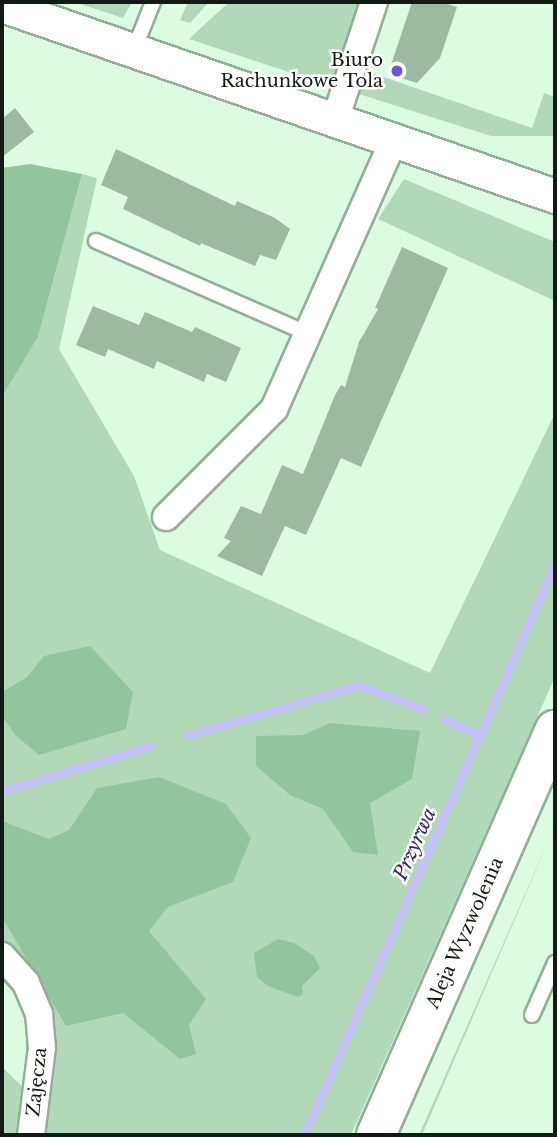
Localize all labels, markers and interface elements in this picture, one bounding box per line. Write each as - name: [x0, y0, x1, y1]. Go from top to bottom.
- place label: Biuro Rachunkowe Tola: [220, 50, 383, 92]
- marker: Biuro Rachunkowe Tola: [389, 63, 405, 79]
- water label: Przyrwa: [389, 804, 441, 884]
- street label: Aleja Wyzwolenia: [422, 854, 508, 1012]
- street label: Zajęcza: [23, 1046, 51, 1118]

